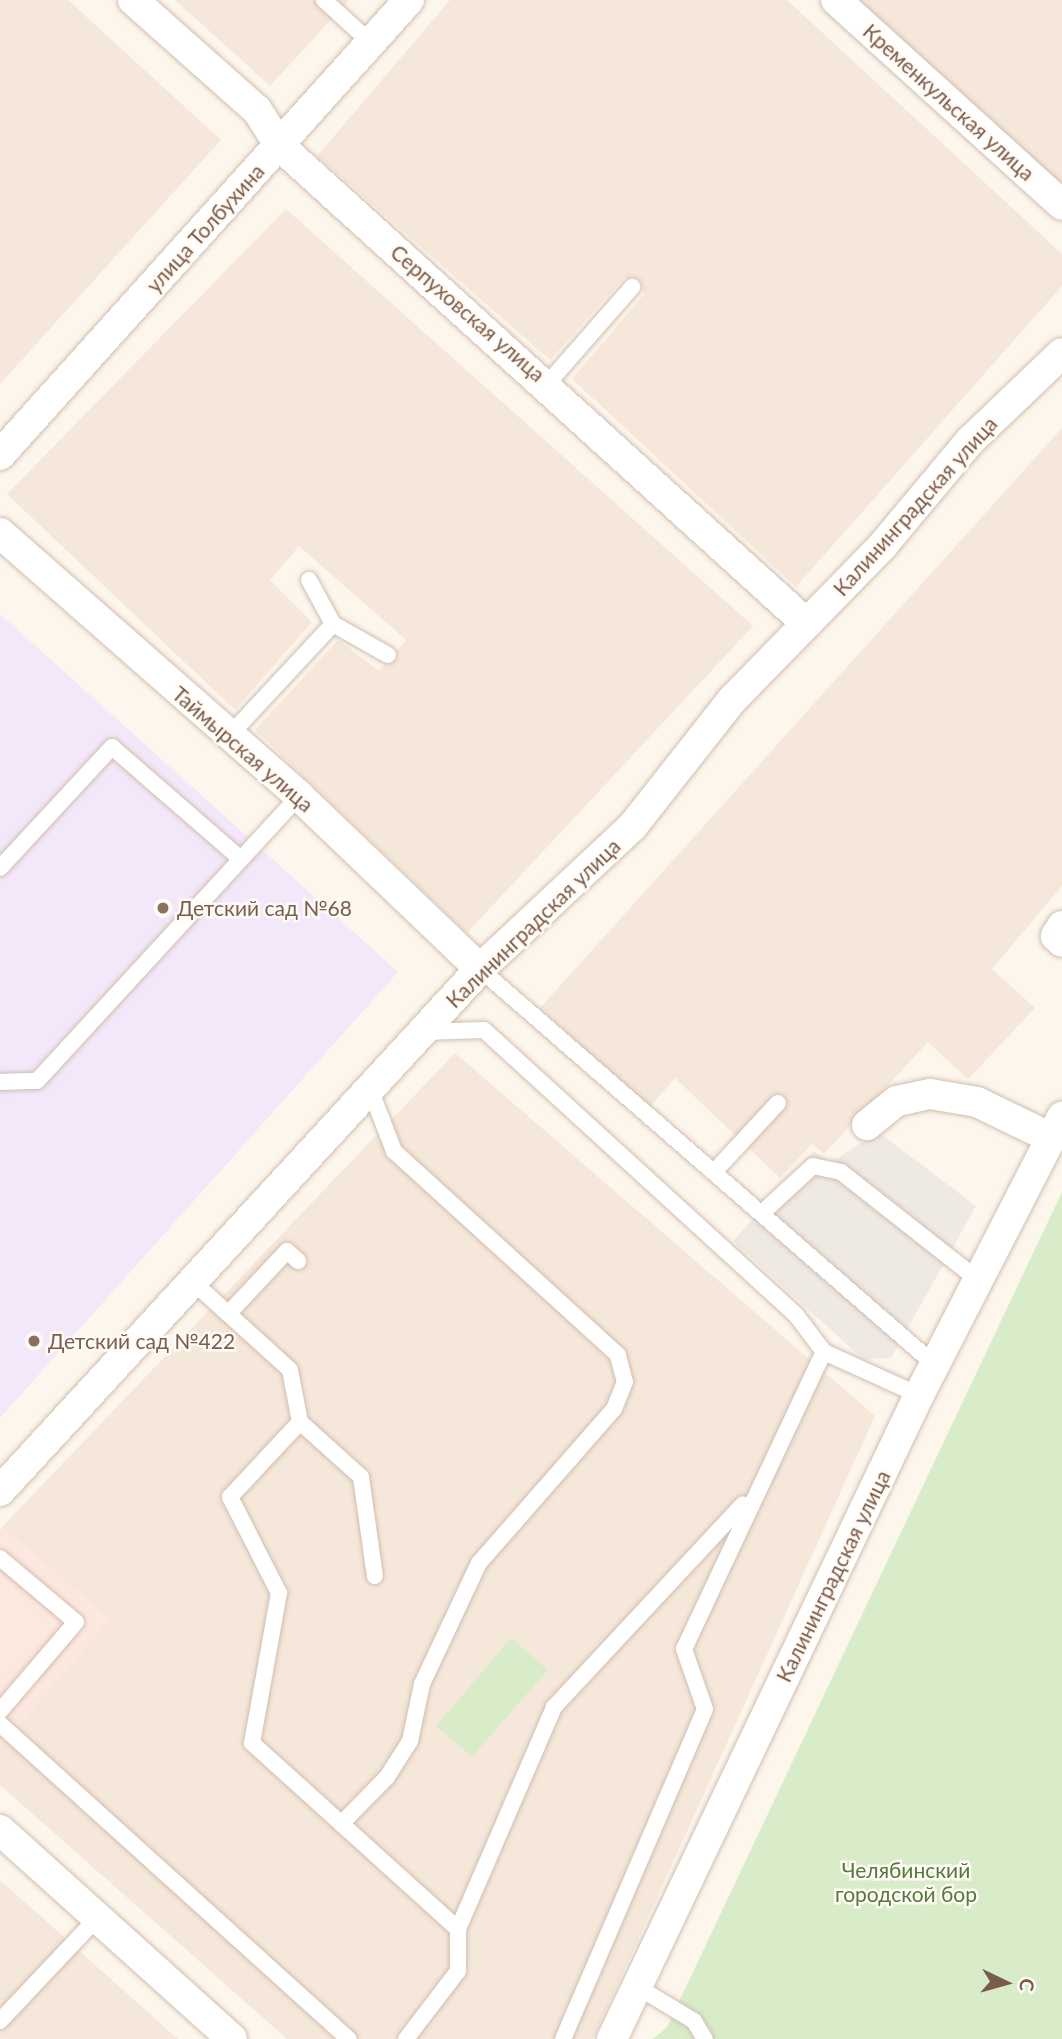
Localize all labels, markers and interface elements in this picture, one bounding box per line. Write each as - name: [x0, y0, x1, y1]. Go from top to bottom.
- street label: Кременкульская улица: [858, 18, 1040, 186]
- street label: улица Толбухина: [141, 159, 269, 297]
- street label: Серпуховская улица: [386, 239, 550, 387]
- street label: Калининградская улица: [828, 411, 1002, 601]
- street label: Таймырская улица: [167, 681, 319, 817]
- street label: Калининградская улица: [441, 833, 625, 1013]
- place label: Детский сад №68: [177, 895, 352, 921]
- marker: Детский сад №68: [155, 900, 171, 916]
- place label: Детский сад №422: [48, 1328, 235, 1354]
- marker: Детский сад №422: [26, 1333, 42, 1349]
- street label: Калининградская улица: [771, 1466, 895, 1686]
- park label: Челябинский городской бор: [835, 1857, 977, 1907]
- north arrow: [971, 1948, 1041, 2018]
- text: С: [1015, 1978, 1039, 1992]

